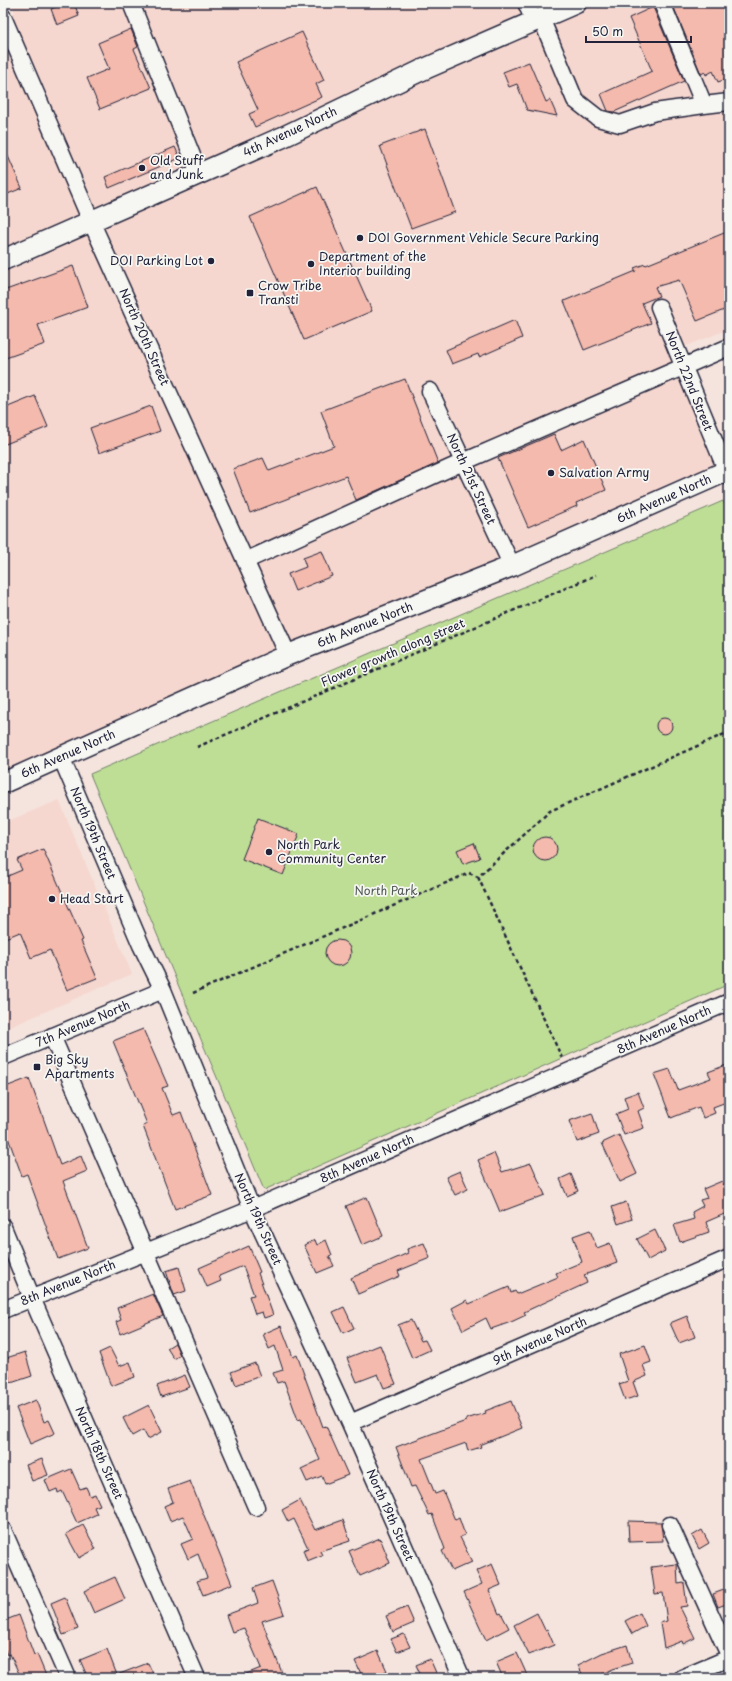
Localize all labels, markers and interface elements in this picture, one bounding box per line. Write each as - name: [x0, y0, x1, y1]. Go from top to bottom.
- scale bar: [586, 18, 691, 44]
- text: 50 m: [592, 22, 623, 40]
- street label: 4th Avenue North: [240, 101, 340, 161]
- place label: Old Stuff and Junk: [150, 151, 204, 183]
- marker: Old Stuff and Junk: [137, 163, 147, 173]
- place label: DOI Government Vehicle Secure Parking: [368, 228, 599, 246]
- marker: DOI Government Vehicle Secure Parking: [355, 233, 365, 243]
- place label: Department of the Interior building: [319, 247, 426, 279]
- place label: DOI Parking Lot: [110, 251, 203, 269]
- marker: DOI Parking Lot: [206, 256, 216, 266]
- marker: Department of the Interior building: [306, 259, 316, 269]
- place label: Crow Tribe Transti: [258, 276, 322, 308]
- street label: North 20th Street: [115, 285, 174, 388]
- marker: Crow Tribe Transti: [245, 288, 255, 298]
- street label: North 22nd Street: [662, 328, 718, 433]
- street label: North 21st Street: [443, 430, 501, 527]
- place label: Salvation Army: [559, 463, 650, 481]
- marker: Salvation Army: [546, 468, 556, 478]
- street label: 6th Avenue North: [613, 469, 714, 527]
- street label: 6th Avenue North: [314, 597, 415, 651]
- street label: Flower growth along street: [318, 614, 467, 691]
- street label: 6th Avenue North: [17, 724, 118, 782]
- street label: North 19th Street: [66, 784, 122, 882]
- place label: North Park Community Center: [277, 835, 386, 867]
- marker: North Park Community Center: [264, 847, 274, 857]
- park label: North Park: [355, 881, 417, 899]
- place label: Head Start: [60, 889, 124, 907]
- marker: Head Start: [47, 894, 57, 904]
- street label: 7th Avenue North: [33, 995, 132, 1051]
- street label: 8th Avenue North: [614, 1000, 714, 1058]
- place label: Big Sky Apartments: [45, 1050, 115, 1082]
- marker: Big Sky Apartments: [32, 1062, 42, 1072]
- street label: 8th Avenue North: [317, 1129, 417, 1187]
- street label: North 19th Street: [231, 1170, 287, 1268]
- street label: 8th Avenue North: [17, 1255, 118, 1309]
- street label: 9th Avenue North: [490, 1311, 589, 1369]
- street label: North 18th Street: [71, 1403, 129, 1502]
- street label: North 19th Street: [363, 1466, 419, 1564]

